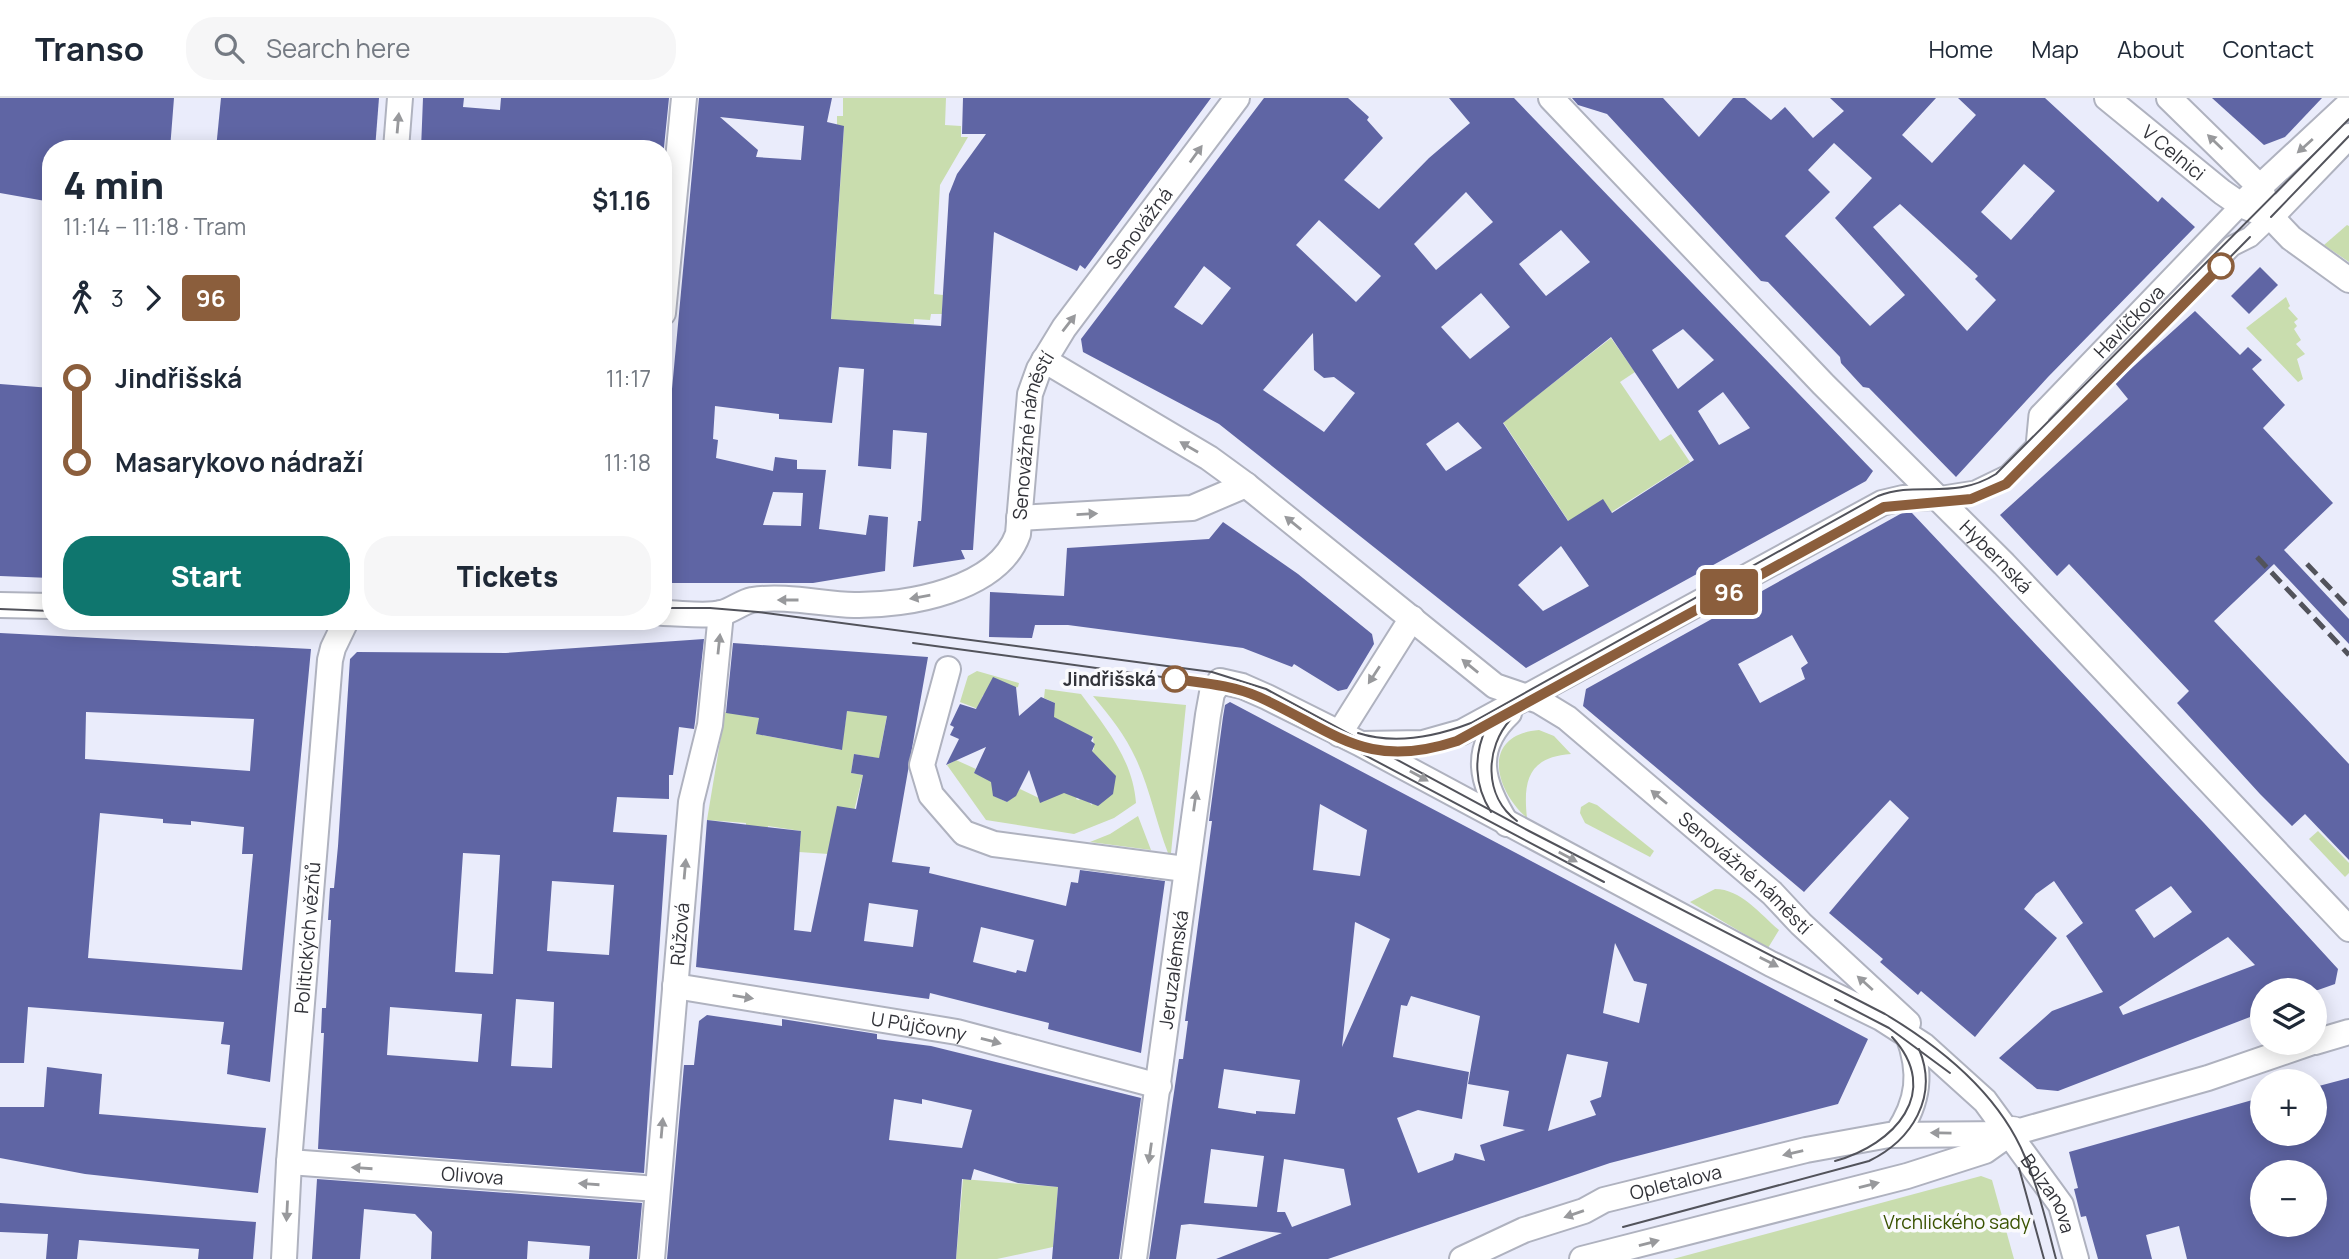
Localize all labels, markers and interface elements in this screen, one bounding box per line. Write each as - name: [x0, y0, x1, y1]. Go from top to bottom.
- search box: [186, 17, 676, 80]
- text: Transo: [35, 26, 144, 71]
- icon: search: [210, 29, 248, 67]
- text: Search here: [266, 30, 411, 66]
- text: Home: [1928, 32, 1993, 65]
- text: Map: [2031, 32, 2079, 65]
- text: About: [2117, 32, 2185, 65]
- text: Contact: [2223, 32, 2314, 65]
- one-way arrow: [393, 112, 404, 134]
- street label: V Celnici: [2136, 119, 2211, 186]
- one-way arrow: [2207, 134, 2224, 150]
- one-way arrow: [2296, 138, 2314, 154]
- one-way arrow: [1188, 145, 1202, 163]
- text: 4 min: [63, 158, 164, 210]
- text: $1.16: [592, 182, 651, 218]
- street label: Senovážná: [1100, 182, 1178, 274]
- text: 11:14 – 11:18 · Tram: [63, 210, 246, 242]
- unlabelled marker: [2208, 253, 2234, 279]
- icon: walk: [63, 279, 101, 317]
- icon: forward: [134, 279, 172, 317]
- street label: Havlíčkova: [2088, 279, 2170, 364]
- text: 96: [196, 281, 226, 314]
- text: 3: [111, 282, 124, 314]
- one-way arrow: [1061, 314, 1076, 332]
- street label: Senovážné náměstí: [1006, 346, 1060, 521]
- text: Jindřišská: [115, 360, 242, 396]
- text: 11:17: [606, 362, 651, 394]
- one-way arrow: [1179, 441, 1199, 453]
- text: Masarykovo nádraží: [115, 444, 364, 480]
- text: 11:18: [604, 446, 651, 478]
- one-way arrow: [1077, 509, 1099, 520]
- street label: Hybernská: [1954, 514, 2038, 599]
- one-way arrow: [1285, 516, 1302, 531]
- button: Start: [63, 536, 350, 616]
- button: Tickets: [364, 536, 651, 616]
- line badge: 96: [1698, 569, 1760, 615]
- text: 96: [1714, 575, 1744, 608]
- one-way arrow: [909, 591, 931, 602]
- one-way arrow: [776, 594, 798, 606]
- one-way arrow: [714, 633, 725, 655]
- one-way arrow: [1462, 658, 1480, 673]
- place label: Jindřišská: [1063, 666, 1156, 692]
- marker: Jindřišská: [1162, 666, 1188, 692]
- one-way arrow: [1368, 666, 1381, 685]
- one-way arrow: [1409, 770, 1428, 782]
- one-way arrow: [1650, 789, 1668, 805]
- one-way arrow: [1190, 790, 1201, 812]
- street label: Senovážné náměstí: [1673, 806, 1817, 940]
- one-way arrow: [1558, 850, 1578, 862]
- one-way arrow: [680, 858, 691, 880]
- street label: Politických vězňů: [288, 861, 326, 1015]
- street label: Růžová: [664, 902, 695, 967]
- street label: Jeruzalémská: [1152, 909, 1194, 1031]
- one-way arrow: [1759, 957, 1779, 968]
- one-way arrow: [1857, 975, 1874, 991]
- map controls: [2250, 978, 2327, 1237]
- button: layers: [2250, 978, 2327, 1055]
- one-way arrow: [732, 992, 754, 1003]
- street label: U Půjčovny: [869, 1005, 970, 1047]
- one-way arrow: [980, 1036, 1002, 1047]
- button: +: [2250, 1069, 2327, 1146]
- one-way arrow: [657, 1117, 668, 1139]
- one-way arrow: [1929, 1128, 1951, 1139]
- one-way arrow: [1144, 1142, 1155, 1164]
- one-way arrow: [1782, 1148, 1804, 1159]
- street label: Bolzanova: [2015, 1149, 2081, 1236]
- street label: Opletalova: [1627, 1158, 1724, 1206]
- street label: Olivova: [440, 1160, 505, 1191]
- button: −: [2250, 1160, 2327, 1237]
- one-way arrow: [351, 1162, 373, 1173]
- one-way arrow: [578, 1178, 600, 1189]
- one-way arrow: [1858, 1179, 1880, 1190]
- one-way arrow: [281, 1200, 292, 1222]
- one-way arrow: [1563, 1209, 1584, 1220]
- park label: Vrchlického sady: [1883, 1209, 2031, 1235]
- one-way arrow: [1638, 1237, 1660, 1248]

